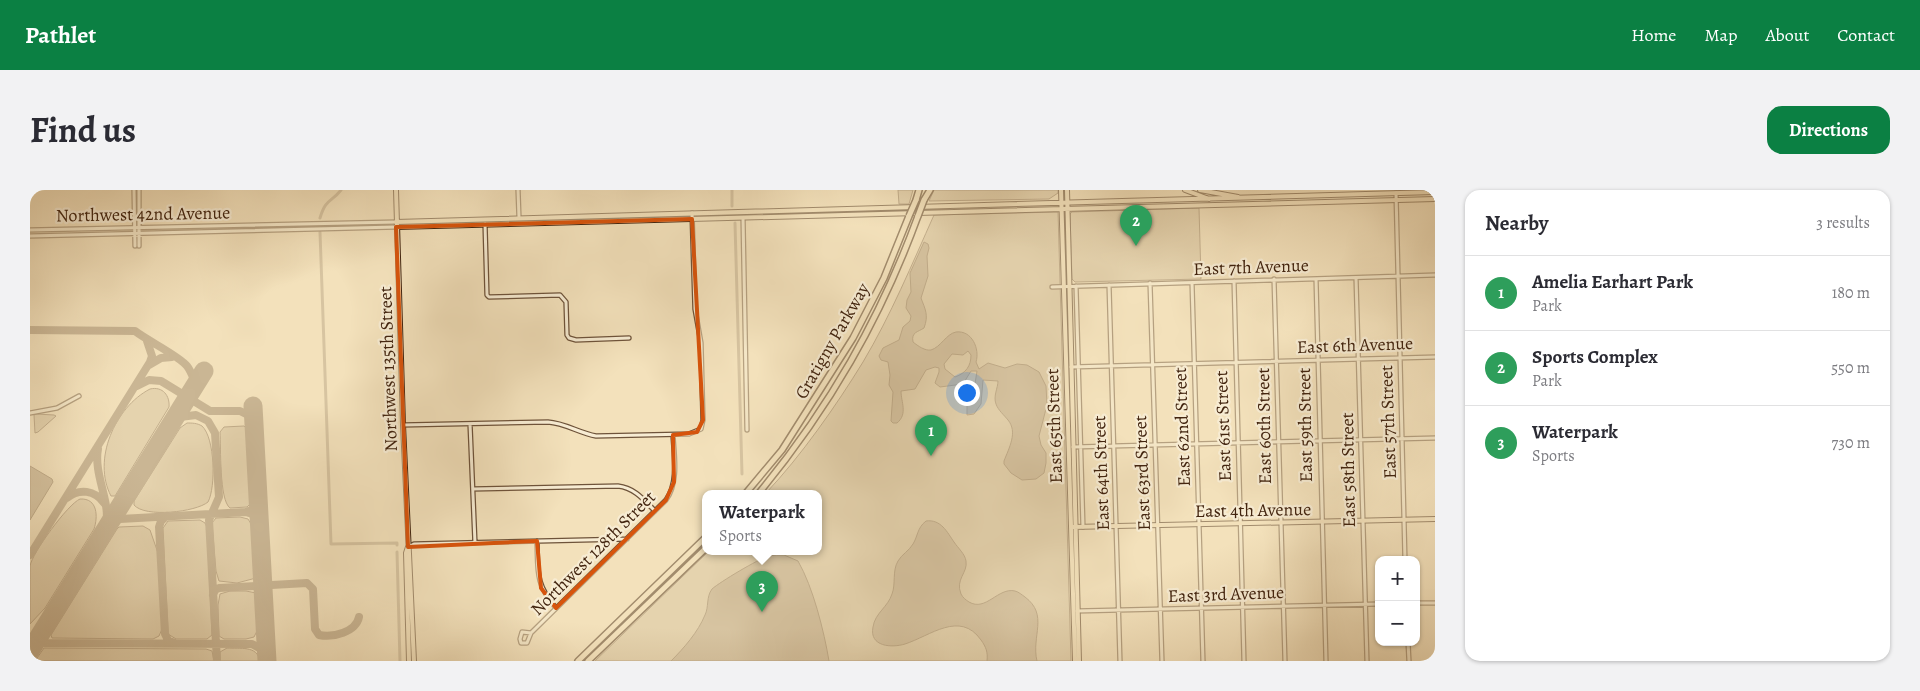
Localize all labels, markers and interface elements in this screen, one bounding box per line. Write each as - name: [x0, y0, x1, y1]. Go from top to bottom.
- text: Pathlet: [25, 19, 96, 51]
- text: Home: [1631, 23, 1676, 47]
- text: Map: [1704, 23, 1737, 47]
- text: About: [1765, 23, 1809, 47]
- text: Contact: [1837, 23, 1895, 47]
- text: Find us: [30, 106, 136, 154]
- button: Directions: [1767, 106, 1890, 154]
- street label: Northwest 42nd Avenue: [56, 200, 230, 228]
- pin: 2: [1120, 205, 1152, 246]
- text: Nearby: [1485, 209, 1548, 237]
- text: 3 results: [1816, 212, 1870, 234]
- street label: East 7th Avenue: [1193, 253, 1309, 281]
- text: Amelia Earhart Park: [1532, 269, 1693, 295]
- street label: Gratigny Parkway: [789, 278, 875, 403]
- text: 1: [1498, 282, 1504, 304]
- text: 180 m: [1832, 282, 1870, 304]
- street label: Northwest 135th Street: [373, 286, 403, 452]
- text: Park: [1532, 295, 1562, 317]
- street label: East 6th Avenue: [1296, 331, 1414, 359]
- text: Sports Complex: [1532, 344, 1658, 370]
- text: 2: [1497, 357, 1505, 379]
- text: 550 m: [1831, 357, 1870, 379]
- street label: East 57th Street: [1374, 365, 1402, 479]
- street label: East 62nd Street: [1168, 367, 1196, 487]
- street label: East 60th Street: [1251, 367, 1277, 485]
- street label: East 59th Street: [1292, 367, 1318, 483]
- street label: East 65th Street: [1040, 368, 1068, 484]
- street label: East 61st Street: [1209, 370, 1237, 482]
- text: Park: [1532, 370, 1562, 392]
- your location: [954, 380, 980, 406]
- street label: East 58th Street: [1335, 412, 1361, 528]
- pin: 1: [915, 415, 947, 456]
- street label: East 64th Street: [1087, 415, 1115, 531]
- street label: East 63rd Street: [1128, 415, 1156, 531]
- text: Waterpark: [1532, 419, 1618, 445]
- text: 3: [1498, 432, 1504, 454]
- text: 730 m: [1832, 432, 1870, 454]
- text: Sports: [1532, 445, 1575, 467]
- street label: Northwest 128th Street: [525, 485, 661, 621]
- popup: [702, 490, 822, 555]
- street label: East 4th Avenue: [1195, 497, 1311, 523]
- text: Waterpark: [719, 499, 805, 525]
- text: Sports: [719, 525, 762, 547]
- map controls: [1375, 556, 1420, 646]
- button: +: [1375, 556, 1420, 601]
- pin: 3: [746, 571, 778, 612]
- street label: East 3rd Avenue: [1167, 580, 1285, 608]
- button: −: [1375, 601, 1420, 646]

